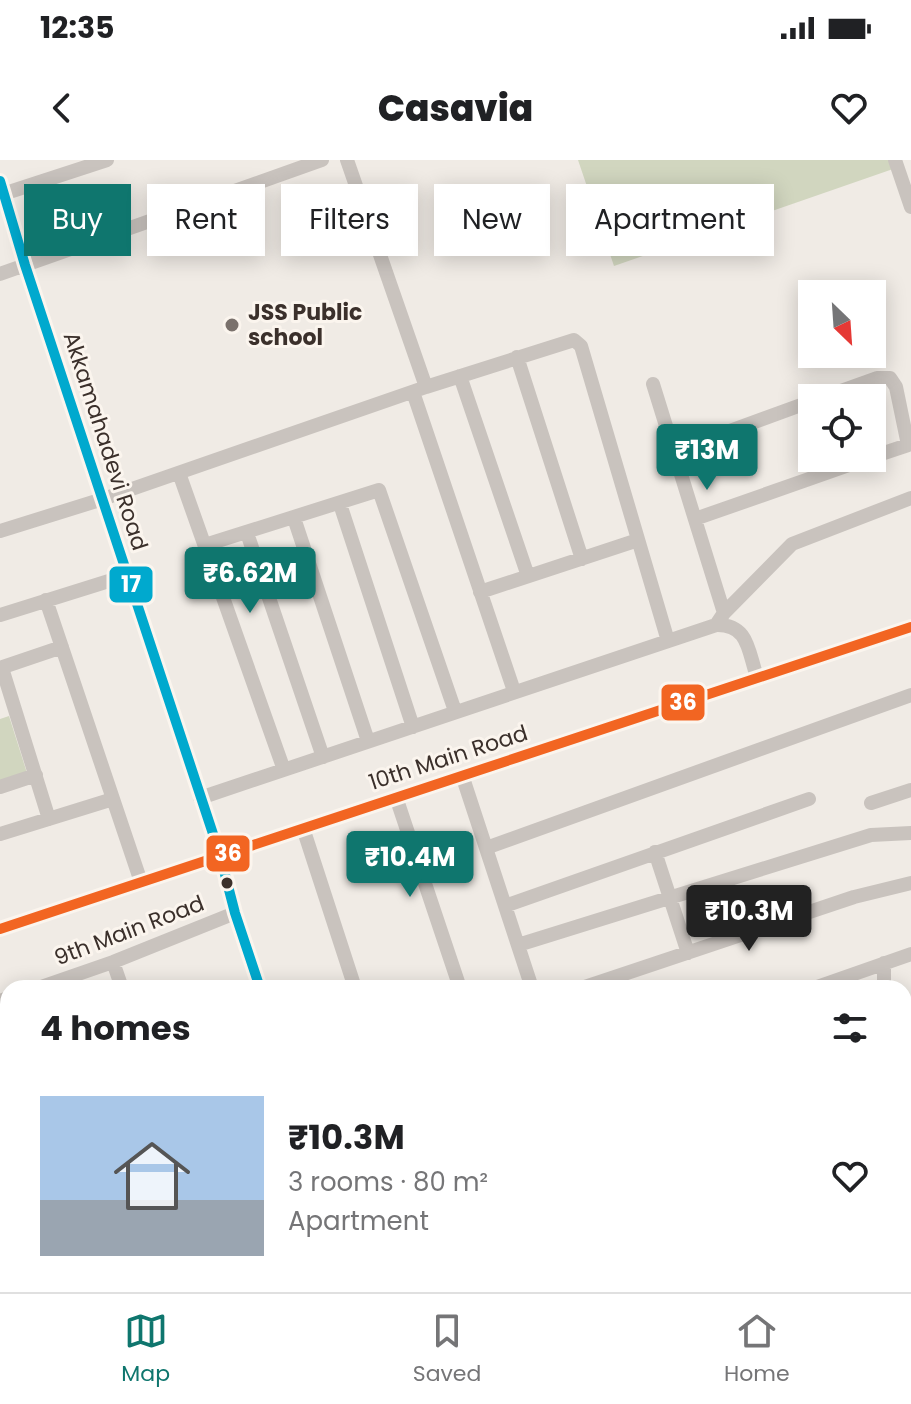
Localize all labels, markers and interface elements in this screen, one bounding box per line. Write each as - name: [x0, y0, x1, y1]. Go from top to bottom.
- text: 12:35: [40, 6, 115, 49]
- text: Casavia: [378, 83, 533, 134]
- icon: back: [40, 86, 84, 130]
- icon: heart: [827, 86, 871, 130]
- chip: Buy: [24, 184, 131, 256]
- chip: Rent: [147, 184, 265, 256]
- chip: Filters: [281, 184, 418, 256]
- chip: New: [434, 184, 550, 256]
- chip: Apartment: [566, 184, 774, 256]
- north arrow: [798, 280, 886, 368]
- map controls: [798, 280, 886, 472]
- place label: JSS Public school: [248, 297, 362, 353]
- marker: JSS Public school: [223, 316, 241, 334]
- street label: Akkamahadevi Road: [56, 328, 156, 554]
- button: locate: [798, 384, 886, 472]
- pin: ₹13M: [660, 424, 754, 492]
- text: ₹13M: [675, 432, 739, 468]
- pin: ₹6.62M: [185, 547, 315, 615]
- text: ₹6.62M: [203, 555, 297, 591]
- line badge: 17: [108, 565, 154, 604]
- text: 17: [121, 569, 141, 600]
- line badge: 36: [660, 683, 706, 722]
- text: 36: [669, 687, 697, 718]
- street label: 10th Main Road: [365, 717, 532, 798]
- pin: ₹10.4M: [345, 831, 475, 899]
- line badge: 36: [205, 834, 251, 873]
- text: 36: [214, 838, 242, 869]
- text: ₹10.4M: [364, 839, 456, 875]
- unlabelled marker: [219, 875, 235, 891]
- pin: ₹10.3M: [684, 885, 814, 953]
- street label: 9th Main Road: [50, 888, 209, 973]
- text: ₹10.3M: [704, 893, 794, 929]
- text: 4 homes: [40, 1004, 191, 1052]
- icon: filters: [828, 1006, 872, 1050]
- text: ₹10.3M: [288, 1113, 405, 1161]
- icon: home: [104, 1128, 200, 1224]
- icon: heart: [828, 1154, 872, 1198]
- text: 3 rooms · 80 m²: [288, 1164, 488, 1200]
- text: Apartment: [288, 1203, 429, 1239]
- tab: Map: [121, 1309, 170, 1390]
- tab: Saved: [413, 1309, 481, 1390]
- tab: Home: [724, 1309, 790, 1390]

